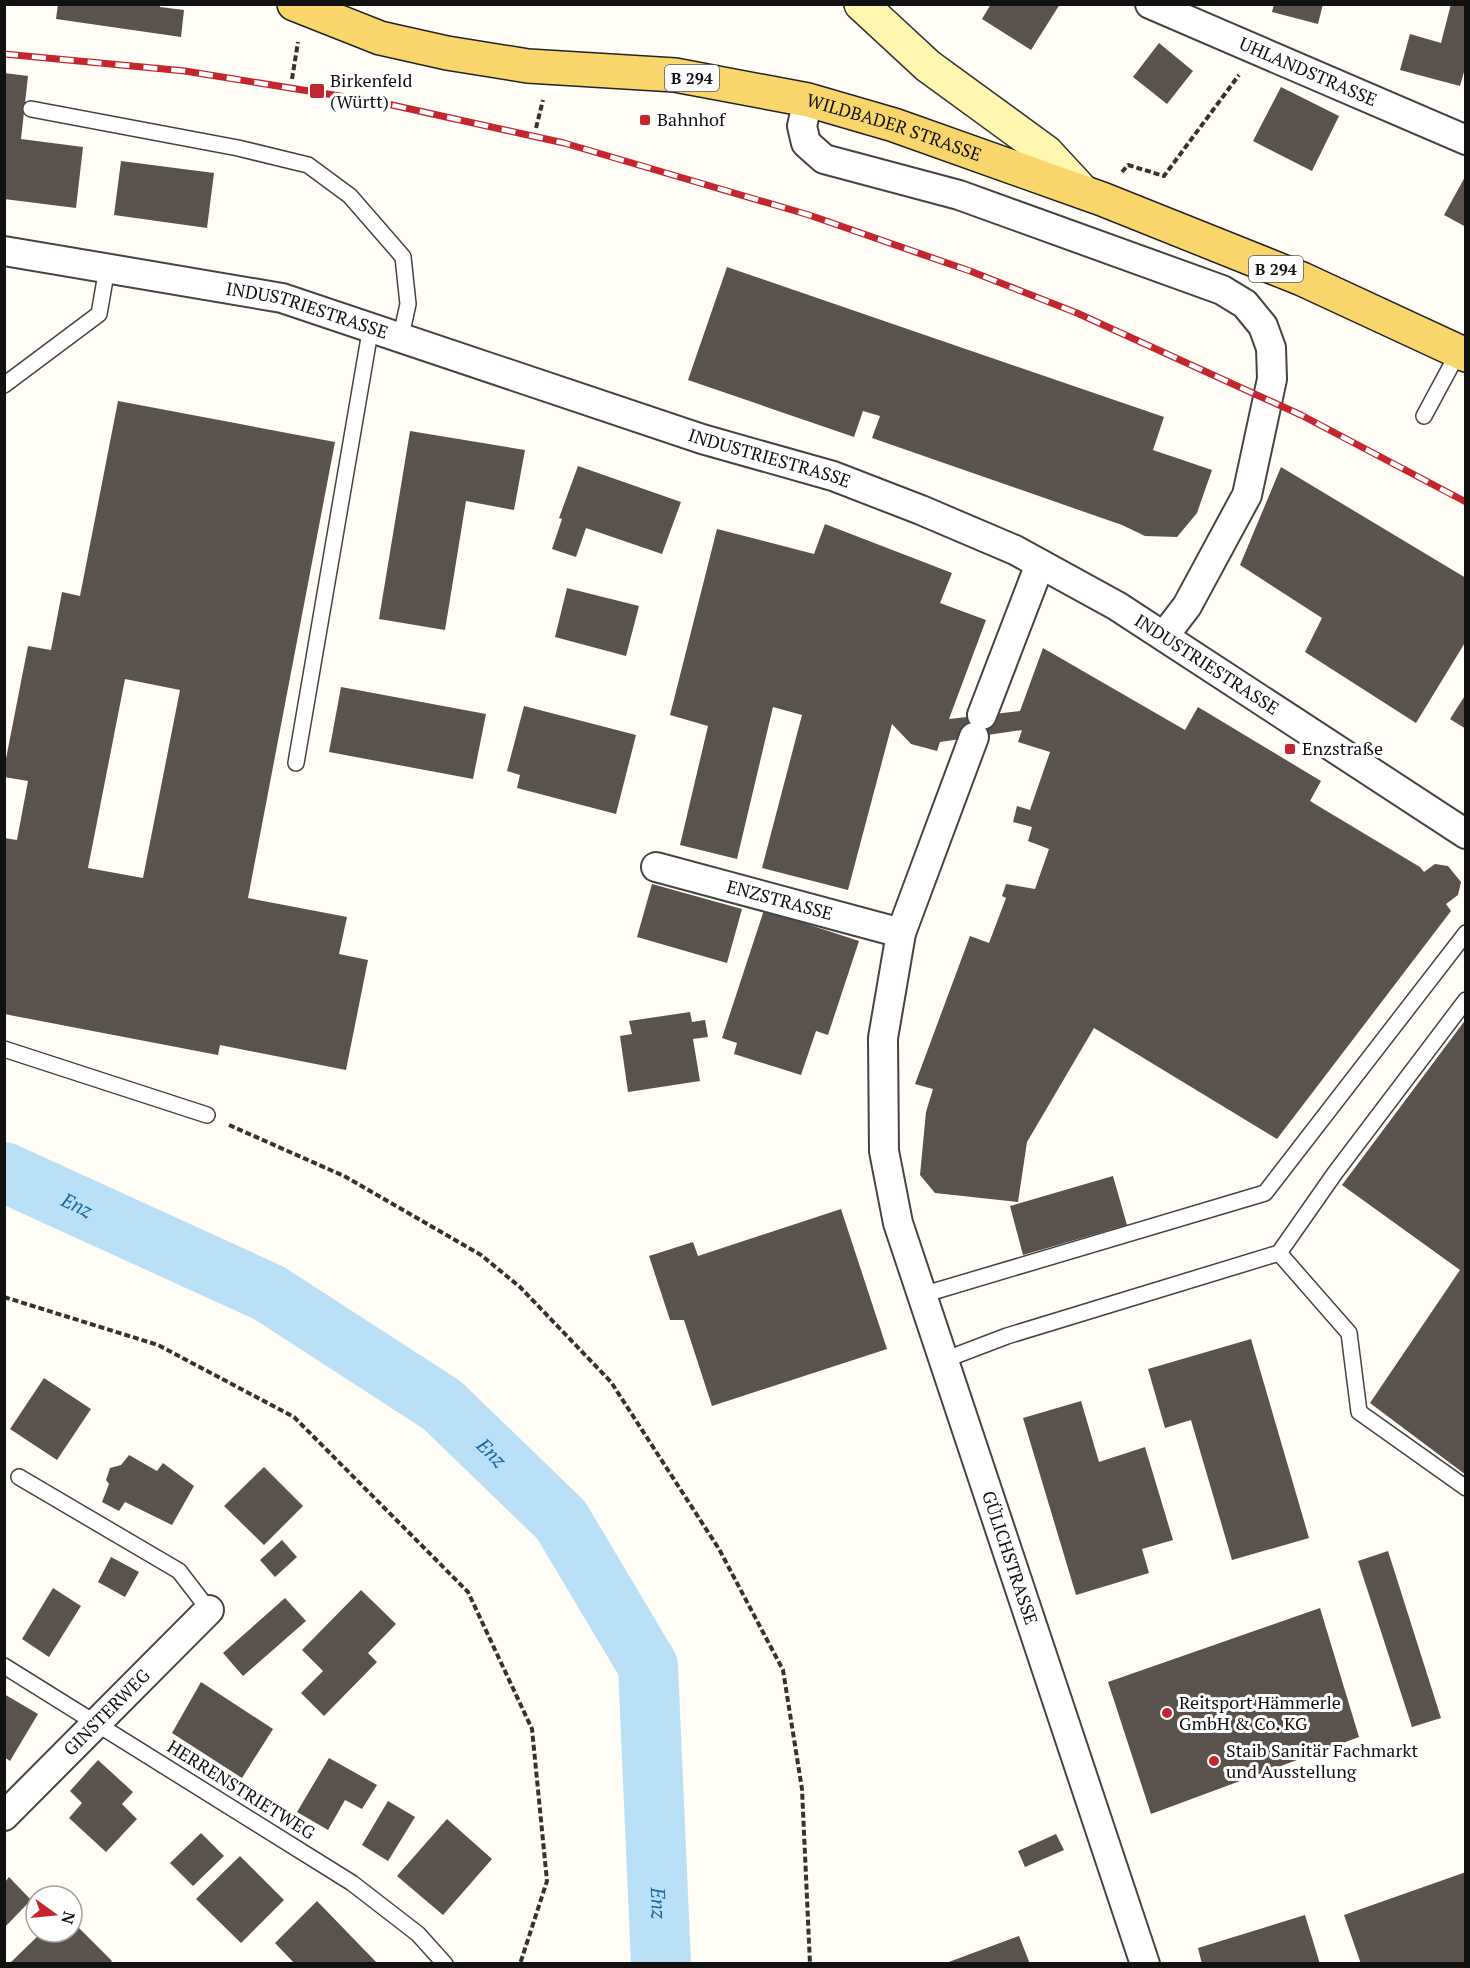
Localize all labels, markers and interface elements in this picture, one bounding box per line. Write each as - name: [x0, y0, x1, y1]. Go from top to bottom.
- street label: UHLANDSTRASSE: [1236, 31, 1381, 111]
- road number: B 294: [665, 65, 719, 91]
- place label: Birkenfeld (Württ): [330, 68, 413, 113]
- marker: Birkenfeld (Württ): [308, 82, 326, 100]
- street label: WILDBADER STRASSE: [804, 87, 985, 166]
- place label: Bahnhof: [657, 107, 727, 131]
- marker: Bahnhof: [638, 113, 652, 127]
- road number: B 294: [1249, 256, 1303, 282]
- street label: INDUSTRIESTRASSE: [224, 276, 391, 344]
- street label: INDUSTRIESTRASSE: [685, 422, 854, 493]
- street label: INDUSTRIESTRASSE: [1130, 608, 1284, 720]
- place label: Enzstraße: [1302, 736, 1383, 760]
- marker: Enzstraße: [1283, 742, 1297, 756]
- street label: ENZSTRASSE: [724, 874, 836, 925]
- water label: Enz: [56, 1186, 98, 1224]
- water label: Enz: [470, 1431, 513, 1474]
- street label: GÜLICHSTRASSE: [977, 1487, 1044, 1628]
- street label: GINSTERWEG: [58, 1663, 155, 1760]
- place label: Reitsport Hämmerle GmbH & Co. KG: [1179, 1690, 1341, 1735]
- marker: Reitsport Hämmerle GmbH & Co. KG: [1160, 1706, 1174, 1720]
- street label: HERRENSTRIETWEG: [163, 1734, 321, 1845]
- place label: Staib Sanitär Fachmarkt und Ausstellung: [1226, 1738, 1419, 1783]
- marker: Staib Sanitär Fachmarkt und Ausstellung: [1207, 1754, 1221, 1768]
- north arrow: [24, 1884, 84, 1944]
- water label: Enz: [645, 1886, 673, 1920]
- text: N: [56, 1909, 81, 1927]

